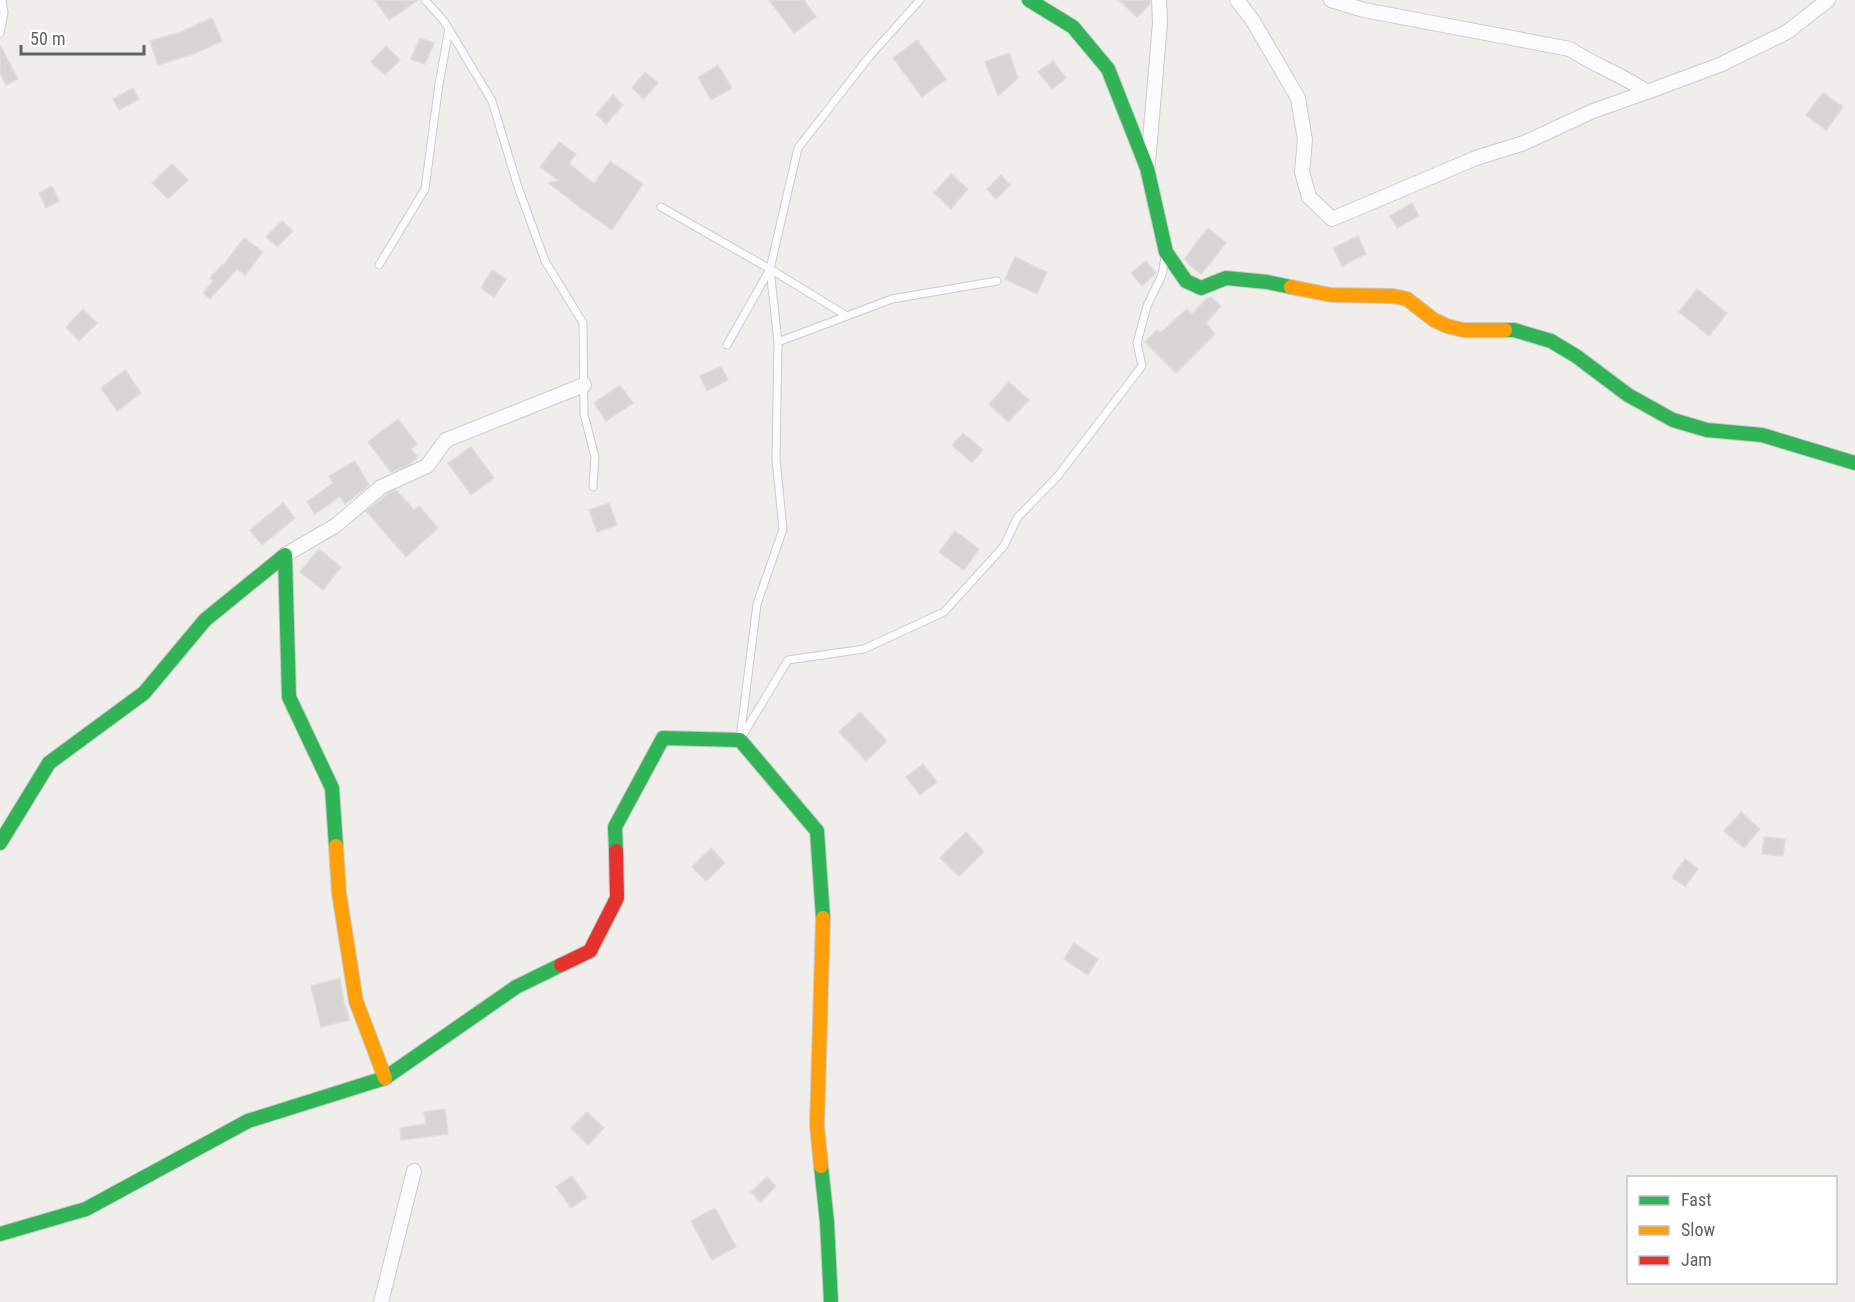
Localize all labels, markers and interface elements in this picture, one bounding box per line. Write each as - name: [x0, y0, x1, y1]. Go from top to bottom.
- scale bar: [21, 18, 144, 56]
- text: 50 m: [30, 28, 65, 49]
- legend: [1627, 1176, 1837, 1284]
- text: Fast: [1681, 1189, 1712, 1210]
- text: Slow: [1681, 1219, 1716, 1240]
- text: Jam: [1681, 1249, 1712, 1270]

